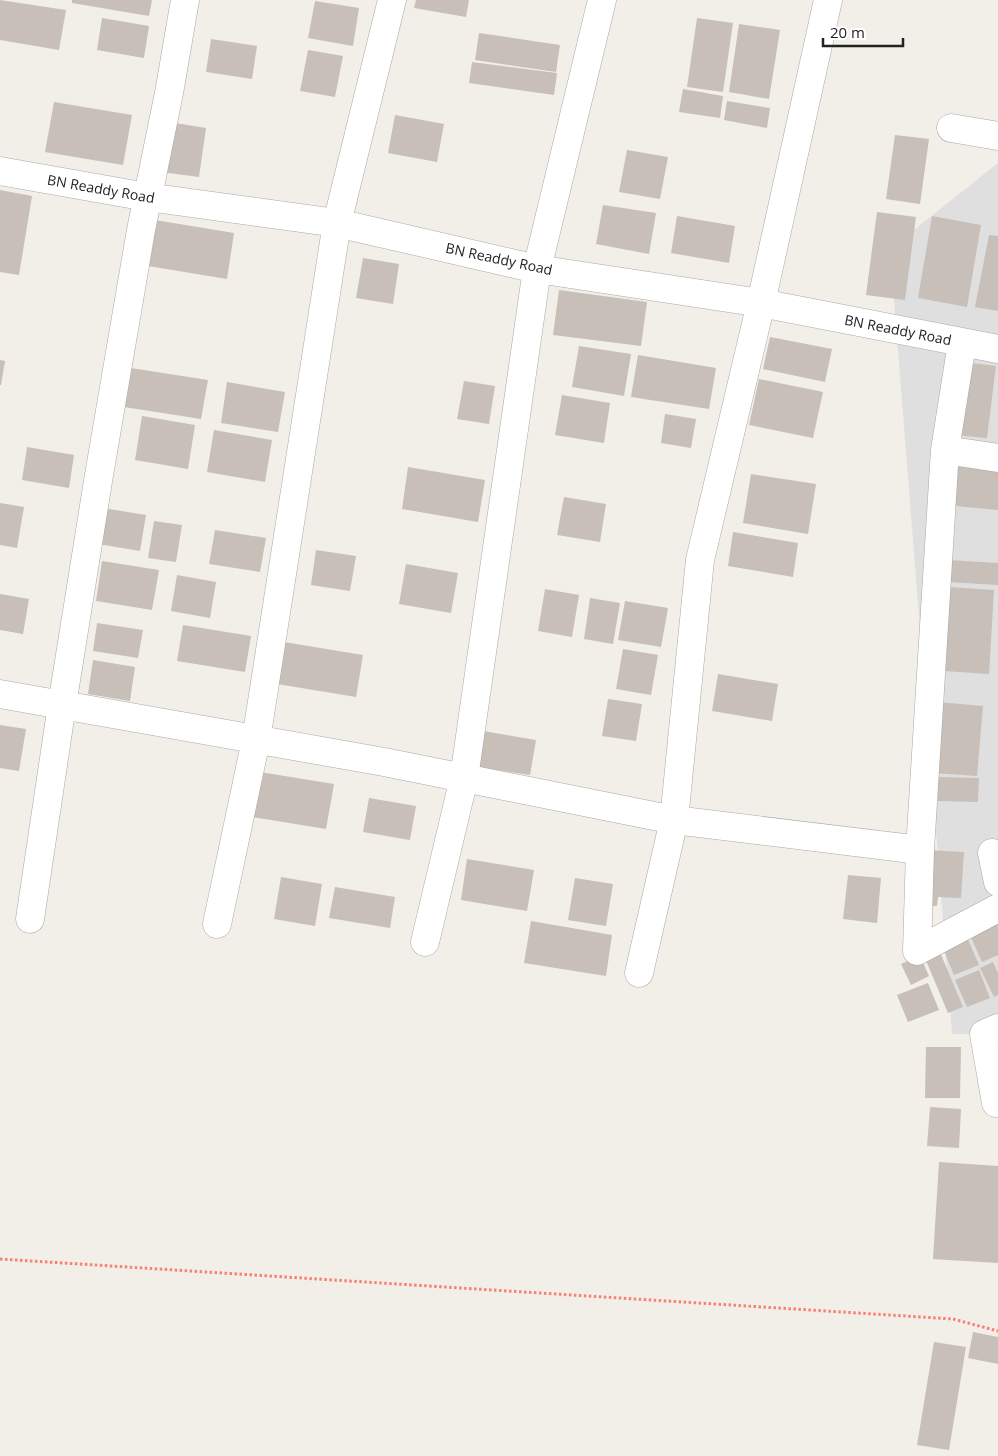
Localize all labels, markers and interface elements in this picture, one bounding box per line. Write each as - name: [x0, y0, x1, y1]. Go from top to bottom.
- scale bar: [823, 15, 903, 47]
- text: 20 m: [830, 22, 865, 42]
- street label: BN Readdy Road: [46, 170, 156, 207]
- street label: BN Readdy Road: [444, 238, 554, 279]
- street label: BN Readdy Road: [843, 310, 953, 349]

